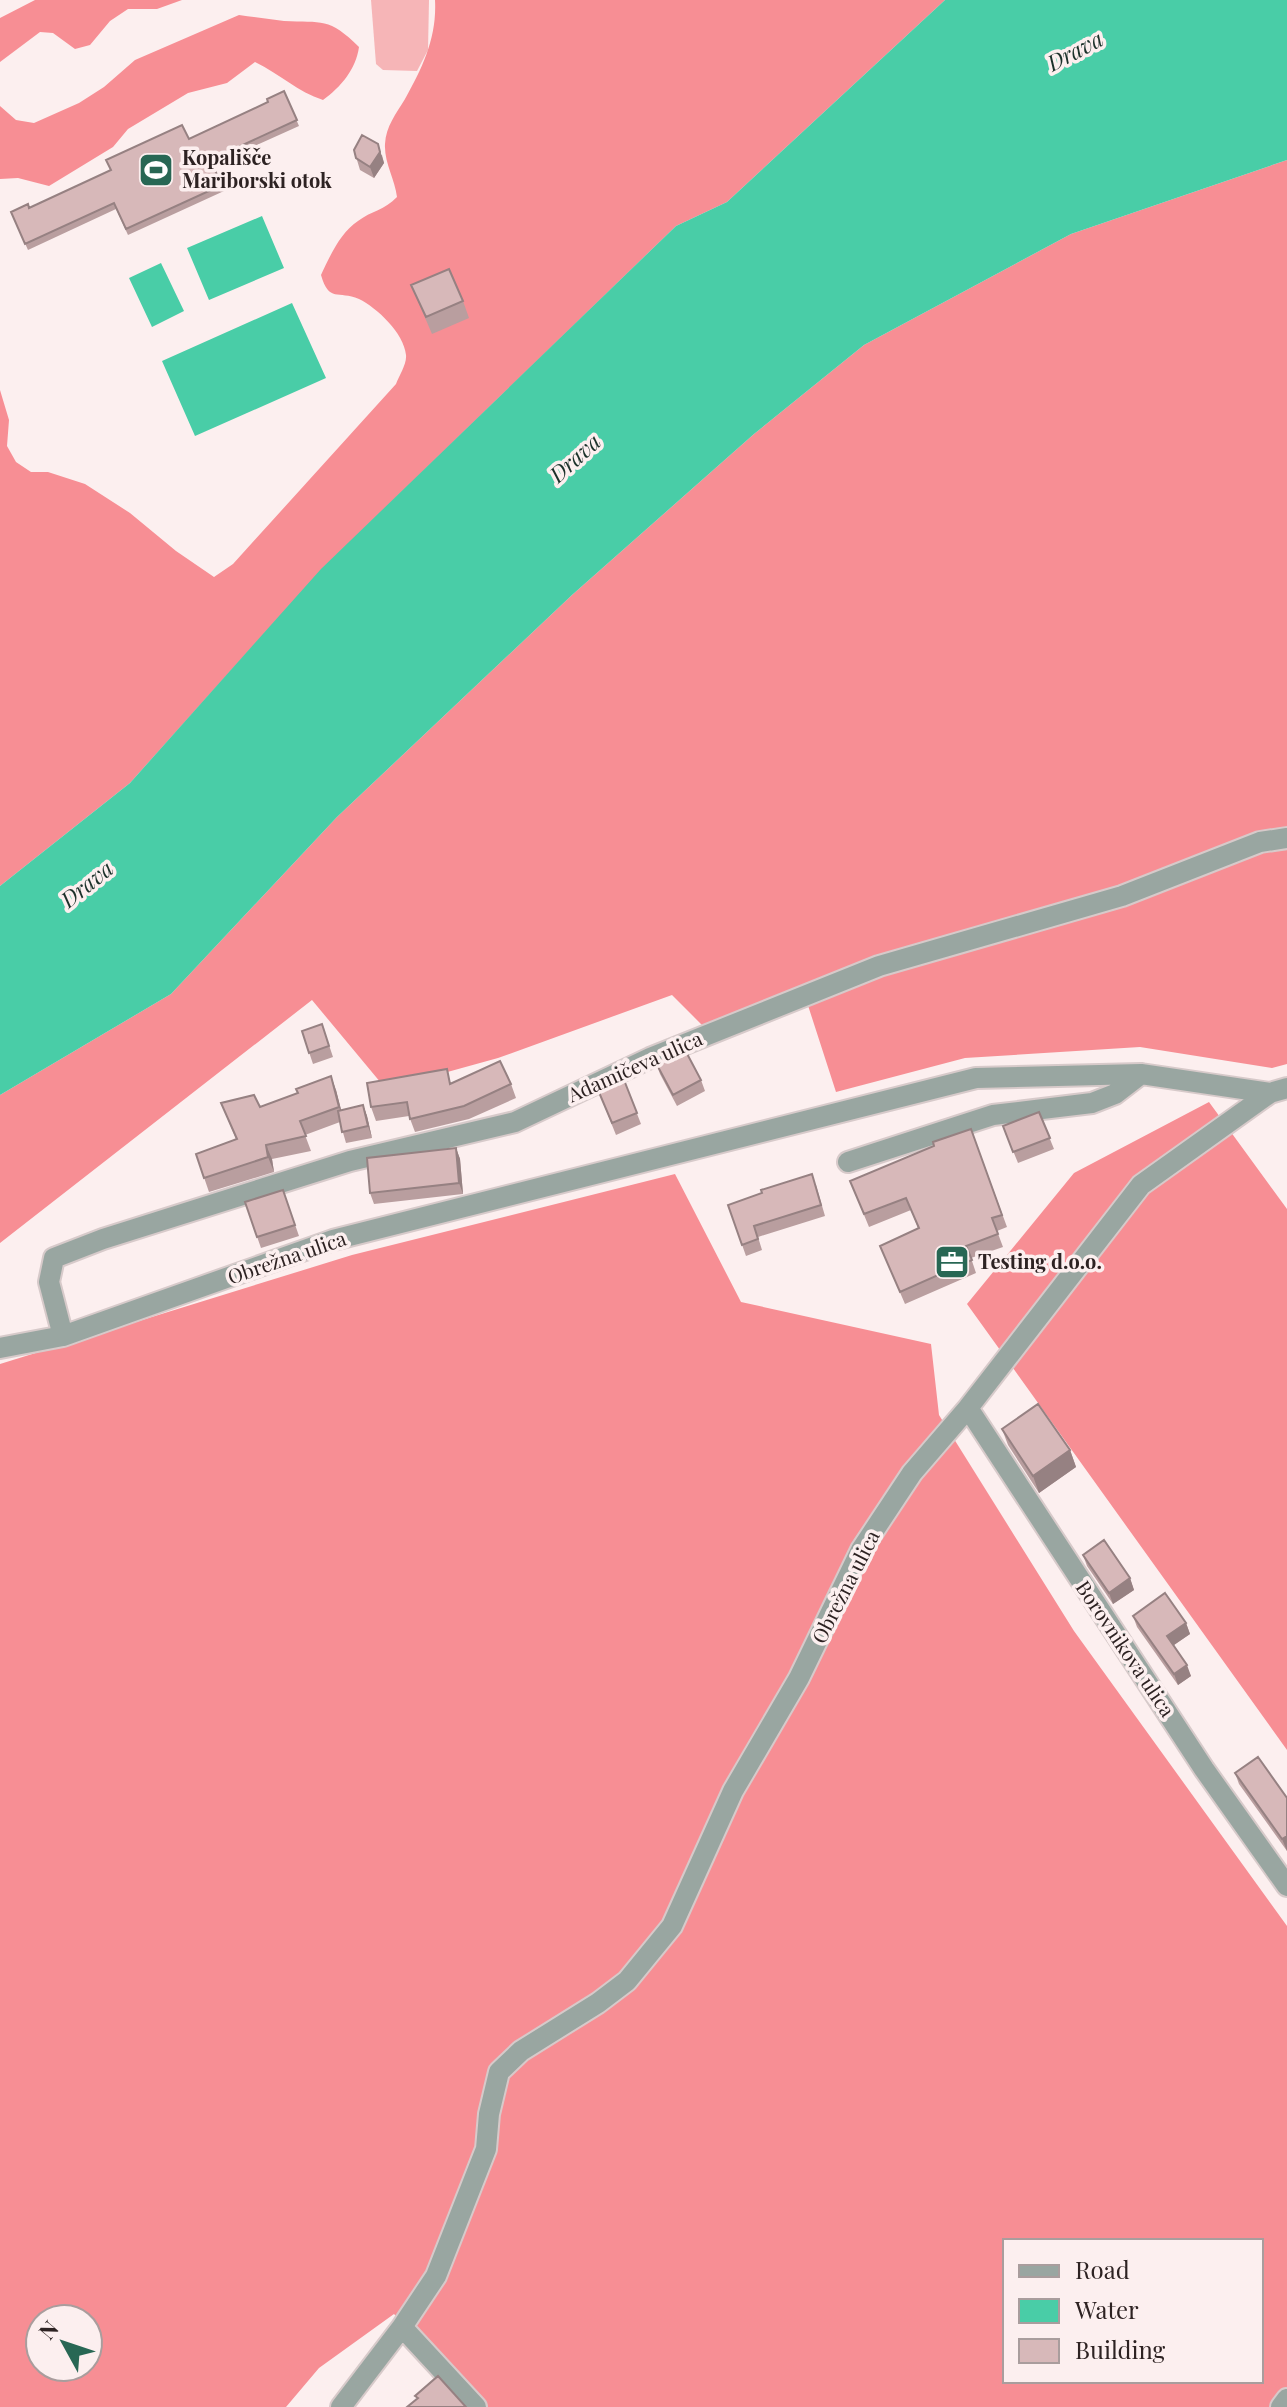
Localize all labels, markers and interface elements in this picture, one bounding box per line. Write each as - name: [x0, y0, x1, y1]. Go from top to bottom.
- water label: Drava: [1040, 23, 1108, 78]
- place label: Kopališče Mariborski otok: [182, 143, 332, 193]
- sports icon: Kopališče Mariborski otok: [137, 151, 175, 189]
- water label: Drava: [541, 426, 607, 489]
- water label: Drava: [53, 853, 119, 914]
- street label: Adamičeva ulica: [562, 1024, 706, 1108]
- street label: Obrežna ulica: [224, 1224, 349, 1289]
- office icon: Testing d.o.o.: [933, 1243, 971, 1281]
- place label: Testing d.o.o.: [978, 1247, 1102, 1274]
- street label: Obrežna ulica: [805, 1525, 885, 1648]
- street label: Borovnikova ulica: [1071, 1575, 1182, 1722]
- legend: [1003, 2239, 1263, 2383]
- text: Road: [1075, 2253, 1130, 2285]
- text: Water: [1074, 2293, 1139, 2325]
- north arrow: [24, 2303, 104, 2383]
- text: N: [31, 2314, 65, 2345]
- text: Building: [1075, 2333, 1166, 2365]

